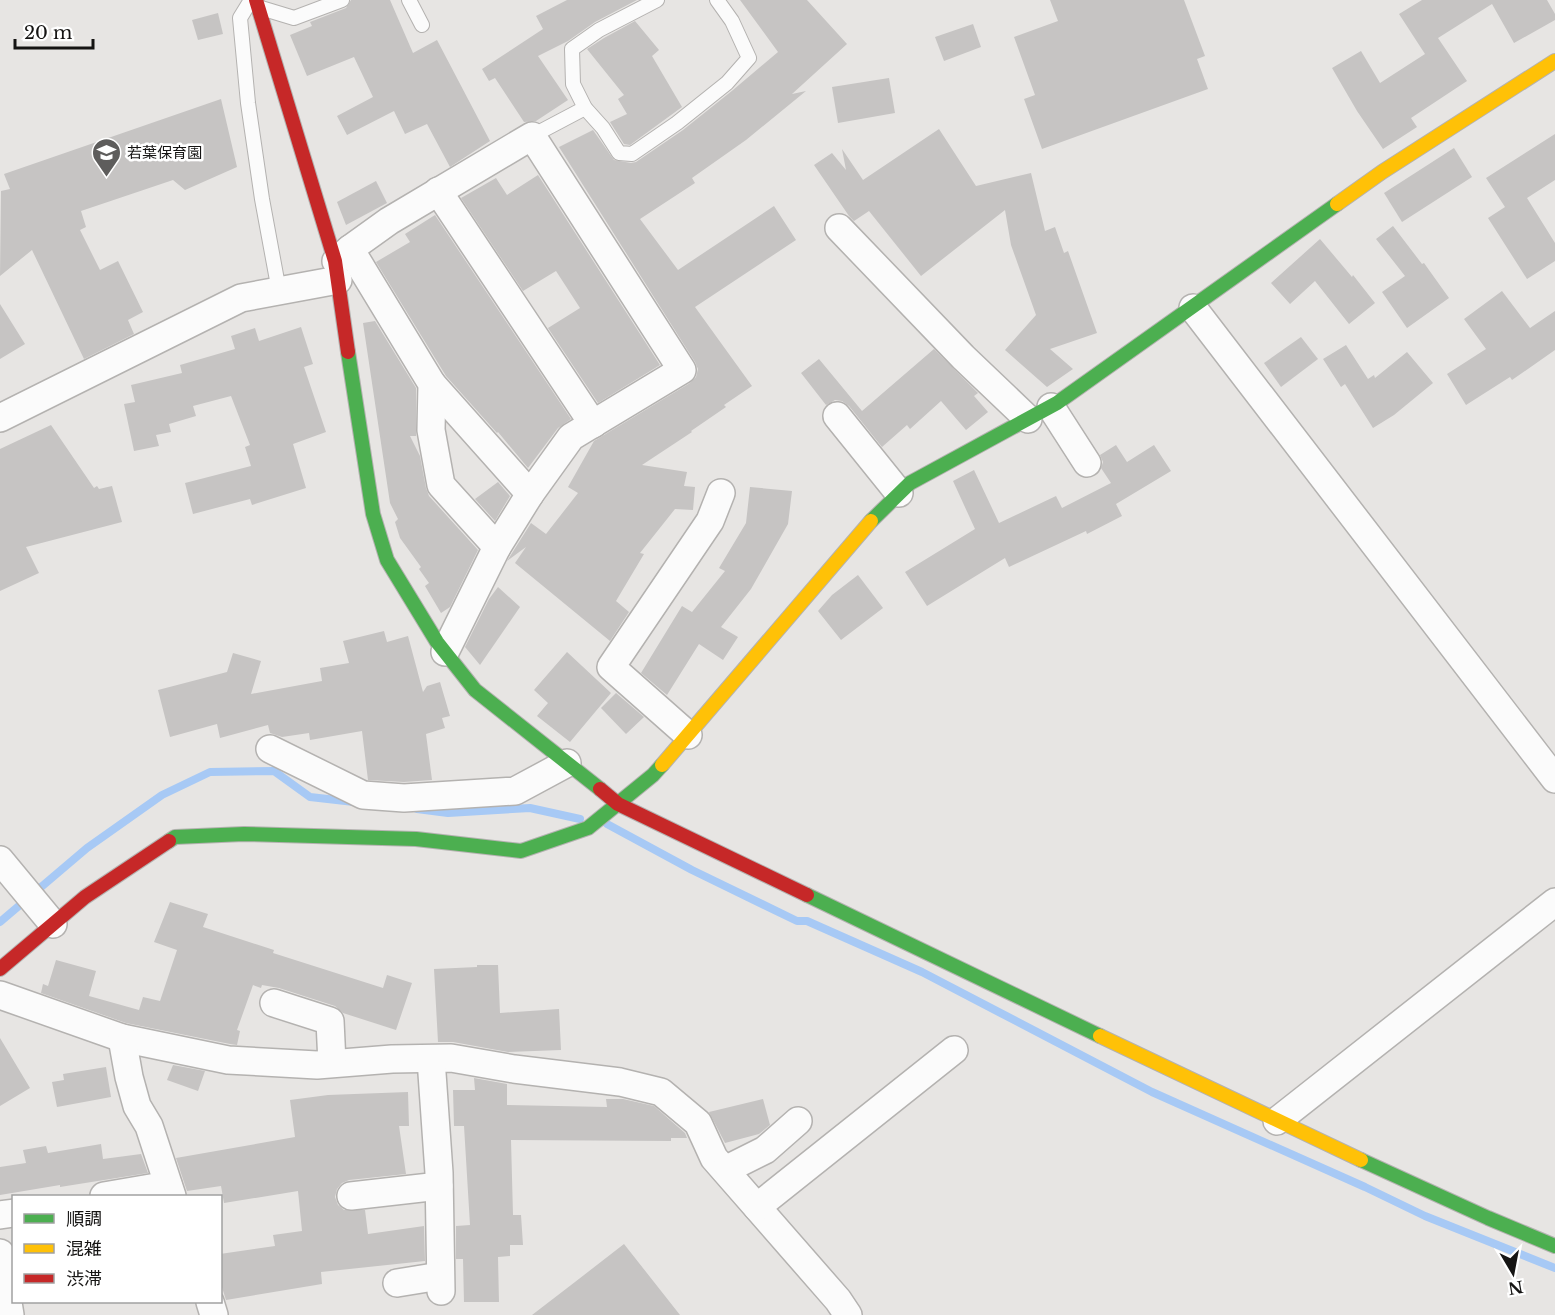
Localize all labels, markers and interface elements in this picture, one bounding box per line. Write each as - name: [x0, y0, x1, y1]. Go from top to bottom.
- scale bar: [15, 12, 93, 50]
- text: 20 m: [24, 22, 72, 44]
- school or university icon: 若葉保育園: [90, 136, 122, 178]
- place label: 若葉保育園: [127, 143, 202, 162]
- legend: [12, 1195, 222, 1303]
- text: 順調: [66, 1208, 102, 1230]
- text: 混雑: [66, 1238, 102, 1260]
- north arrow: [1483, 1243, 1543, 1303]
- text: 渋滞: [66, 1268, 102, 1290]
- text: N: [1506, 1277, 1525, 1299]

